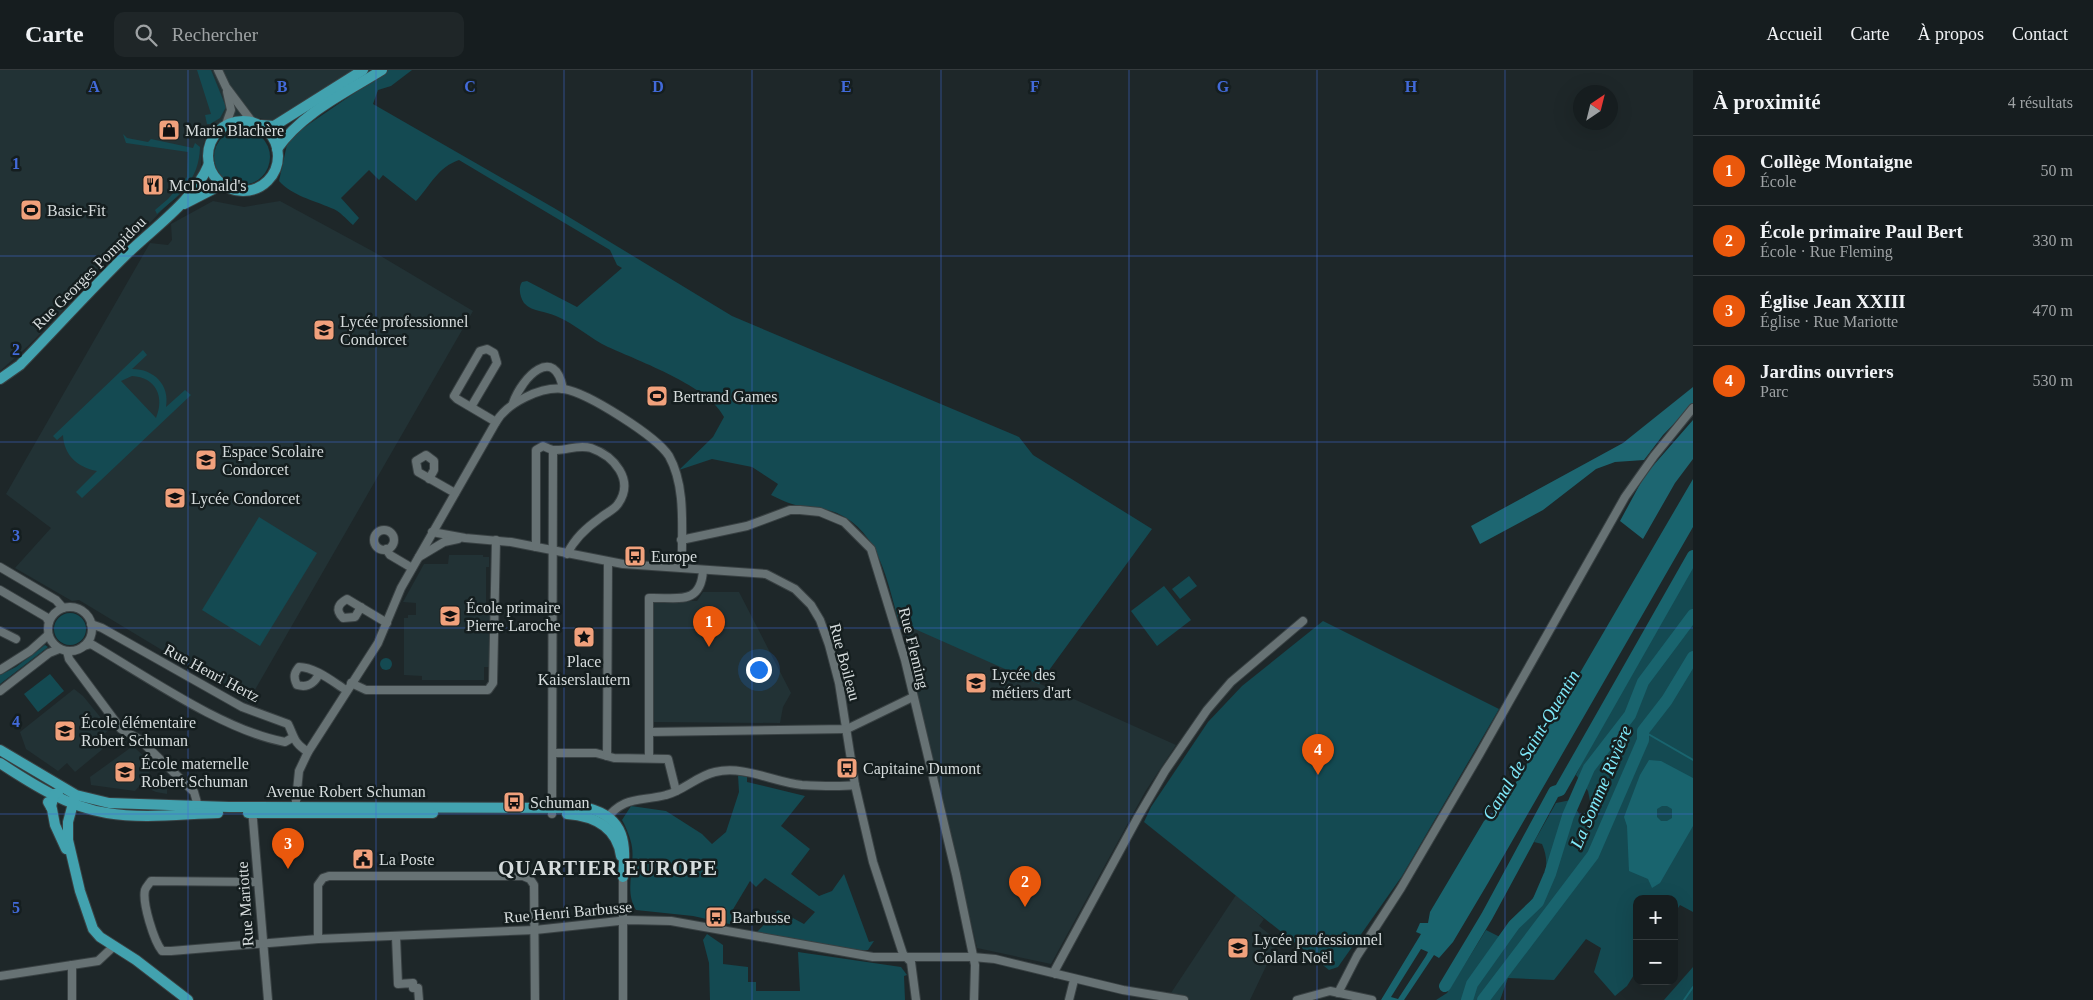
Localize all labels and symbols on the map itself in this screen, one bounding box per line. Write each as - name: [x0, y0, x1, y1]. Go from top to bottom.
- text: A: [88, 78, 100, 95]
- text: B: [277, 78, 288, 95]
- text: C: [464, 78, 476, 95]
- text: D: [652, 78, 664, 95]
- text: E: [841, 78, 851, 95]
- text: F: [1030, 78, 1040, 95]
- text: G: [1217, 78, 1230, 95]
- text: H: [1405, 78, 1418, 95]
- north arrow: [1573, 85, 1618, 130]
- shop icon: Marie Blachère: [157, 118, 181, 142]
- place label: Marie Blachère: [185, 122, 284, 139]
- text: 1: [12, 155, 20, 172]
- restaurant icon: McDonald's: [141, 173, 165, 197]
- place label: McDonald's: [169, 177, 247, 194]
- sports icon: Basic-Fit: [19, 198, 43, 222]
- place label: Basic-Fit: [47, 202, 106, 219]
- street label: Rue Georges Pompidou: [29, 213, 150, 334]
- place label: Lycée professionnel Condorcet: [340, 313, 469, 348]
- school or university icon: Lycée professionnel Condorcet: [312, 318, 336, 342]
- text: 2: [12, 341, 20, 358]
- sports icon: Bertrand Games: [645, 384, 669, 408]
- place label: Bertrand Games: [673, 388, 777, 405]
- place label: Espace Scolaire Condorcet: [222, 443, 324, 478]
- school or university icon: Espace Scolaire Condorcet: [194, 448, 218, 472]
- school or university icon: Lycée Condorcet: [163, 486, 187, 510]
- place label: Lycée Condorcet: [191, 490, 300, 508]
- text: 3: [12, 527, 20, 544]
- bus stop icon: Europe: [623, 544, 647, 568]
- place label: Europe: [651, 548, 697, 566]
- place label: École primaire Pierre Laroche: [466, 598, 561, 634]
- school or university icon: École primaire Pierre Laroche: [438, 604, 462, 628]
- pin: 1: [693, 606, 725, 647]
- street label: Rue Fleming: [895, 606, 932, 691]
- street label: Rue Boileau: [826, 621, 864, 703]
- place icon: Place Kaiserslautern: [572, 625, 596, 649]
- street label: Rue Henri Hertz: [161, 641, 263, 705]
- place label: Place Kaiserslautern: [538, 653, 630, 688]
- your location: [746, 657, 772, 683]
- place label: Lycée des métiers d'art: [992, 666, 1071, 701]
- water label: Canal de Saint-Quentin: [1478, 667, 1584, 823]
- school or university icon: Lycée des métiers d'art: [964, 671, 988, 695]
- text: 4: [12, 713, 20, 730]
- place label: École élémentaire Robert Schuman: [81, 713, 196, 749]
- school or university icon: École élémentaire Robert Schuman: [53, 719, 77, 743]
- water label: La Somme Rivière: [1566, 723, 1636, 852]
- pin: 4: [1302, 734, 1334, 775]
- place label: École maternelle Robert Schuman: [141, 754, 249, 790]
- bus stop icon: Capitaine Dumont: [835, 756, 859, 780]
- school or university icon: École maternelle Robert Schuman: [113, 760, 137, 784]
- place label: Capitaine Dumont: [863, 760, 981, 778]
- street label: Avenue Robert Schuman: [266, 783, 426, 800]
- bus stop icon: Schuman: [502, 790, 526, 814]
- place label: Schuman: [530, 794, 590, 811]
- pin: 3: [272, 828, 304, 869]
- public building icon: La Poste: [351, 847, 375, 871]
- place label: La Poste: [379, 851, 435, 868]
- district label: QUARTIER EUROPE: [498, 856, 718, 880]
- street label: Rue Mariotte: [234, 861, 256, 947]
- pin: 2: [1009, 866, 1041, 907]
- street label: Rue Henri Barbusse: [503, 898, 633, 926]
- text: 5: [12, 899, 20, 916]
- bus stop icon: Barbusse: [704, 905, 728, 929]
- place label: Barbusse: [732, 909, 791, 926]
- place label: Lycée professionnel Colard Noël: [1254, 931, 1383, 966]
- school or university icon: Lycée professionnel Colard Noël: [1226, 936, 1250, 960]

